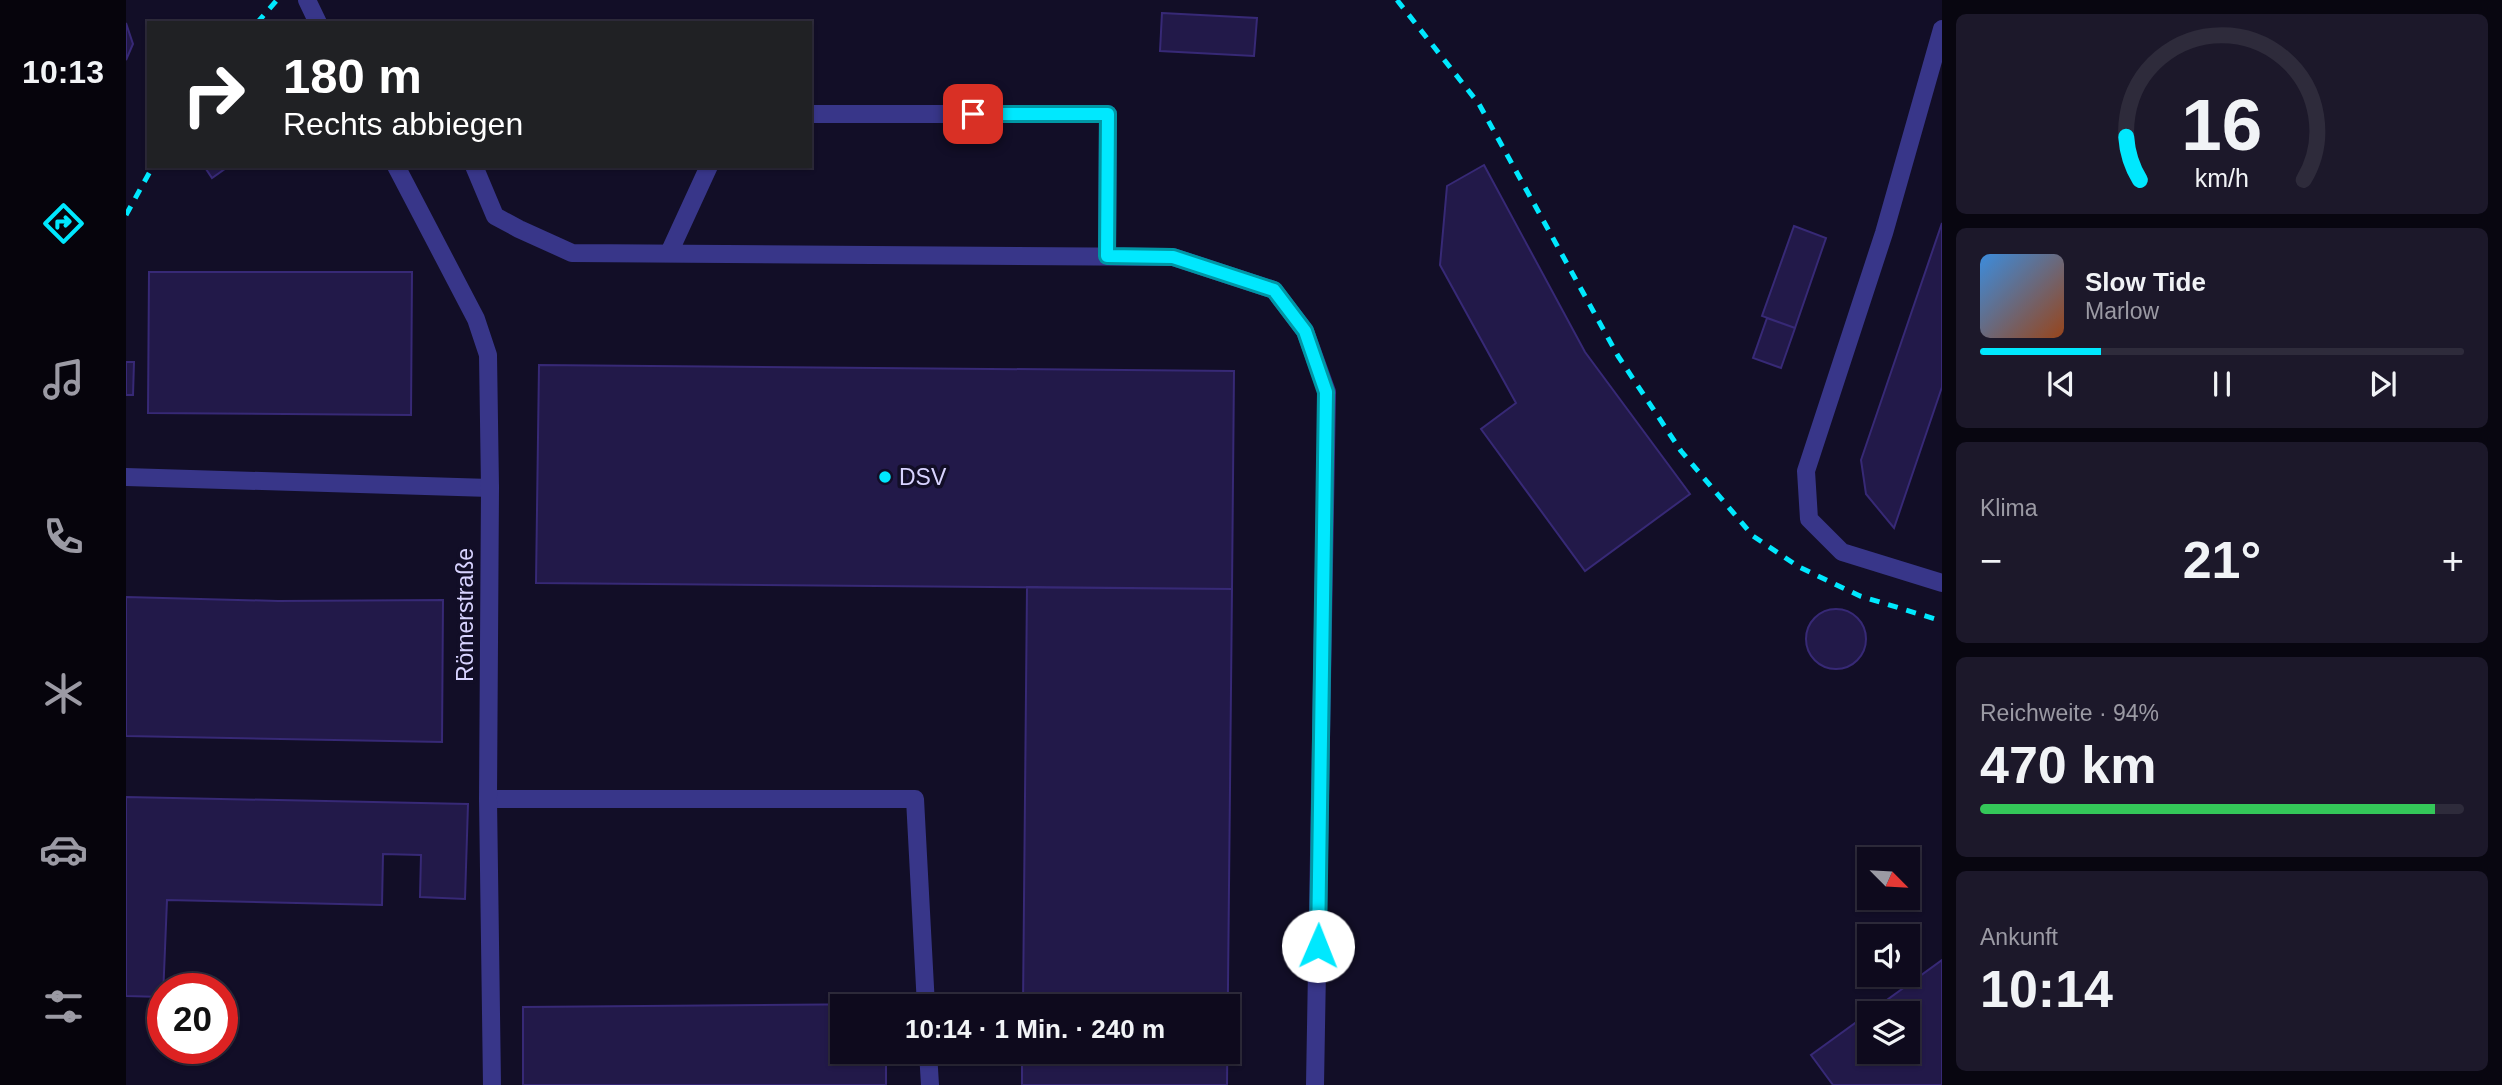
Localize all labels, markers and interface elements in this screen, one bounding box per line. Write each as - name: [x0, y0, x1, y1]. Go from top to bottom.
- icon: right: [168, 49, 259, 140]
- text: 180 m: [283, 49, 422, 103]
- text: 10:13: [22, 54, 104, 90]
- pin: [943, 84, 1003, 144]
- text: 16: [2182, 84, 2262, 165]
- icon: arrive: [954, 95, 992, 133]
- text: Rechts abbiegen: [283, 106, 523, 142]
- text: km/h: [2195, 164, 2249, 192]
- icon: directions: [39, 199, 88, 248]
- text: Slow Tide: [2085, 267, 2206, 297]
- text: Marlow: [2085, 298, 2159, 324]
- icon: music: [39, 355, 88, 404]
- icon: previous: [2042, 365, 2080, 403]
- icon: pause: [2203, 365, 2241, 403]
- icon: next: [2364, 365, 2402, 403]
- place label: DSV: [899, 464, 947, 490]
- marker: DSV: [877, 469, 893, 485]
- text: Klima: [1980, 495, 2038, 521]
- icon: phone: [39, 512, 88, 561]
- text: 21°: [2183, 531, 2261, 589]
- text: −: [1980, 540, 2002, 582]
- text: +: [2442, 540, 2464, 582]
- street label: Römerstraße: [452, 548, 478, 682]
- icon: climate: [39, 669, 88, 718]
- text: Reichweite · 94%: [1980, 700, 2159, 726]
- text: 470 km: [1980, 736, 2156, 794]
- icon: car: [39, 825, 88, 874]
- north arrow: [1857, 847, 1920, 910]
- map controls: [1857, 847, 1920, 1064]
- position arrow: [1281, 909, 1355, 983]
- button: sound: [1857, 924, 1920, 987]
- text: Ankunft: [1980, 924, 2058, 950]
- text: 10:14: [1980, 960, 2113, 1018]
- speed limit sign: 20: [147, 973, 238, 1064]
- icon: filters: [39, 982, 88, 1031]
- button: layers: [1857, 1001, 1920, 1064]
- text: 10:14 · 1 Min. · 240 m: [905, 1014, 1165, 1044]

